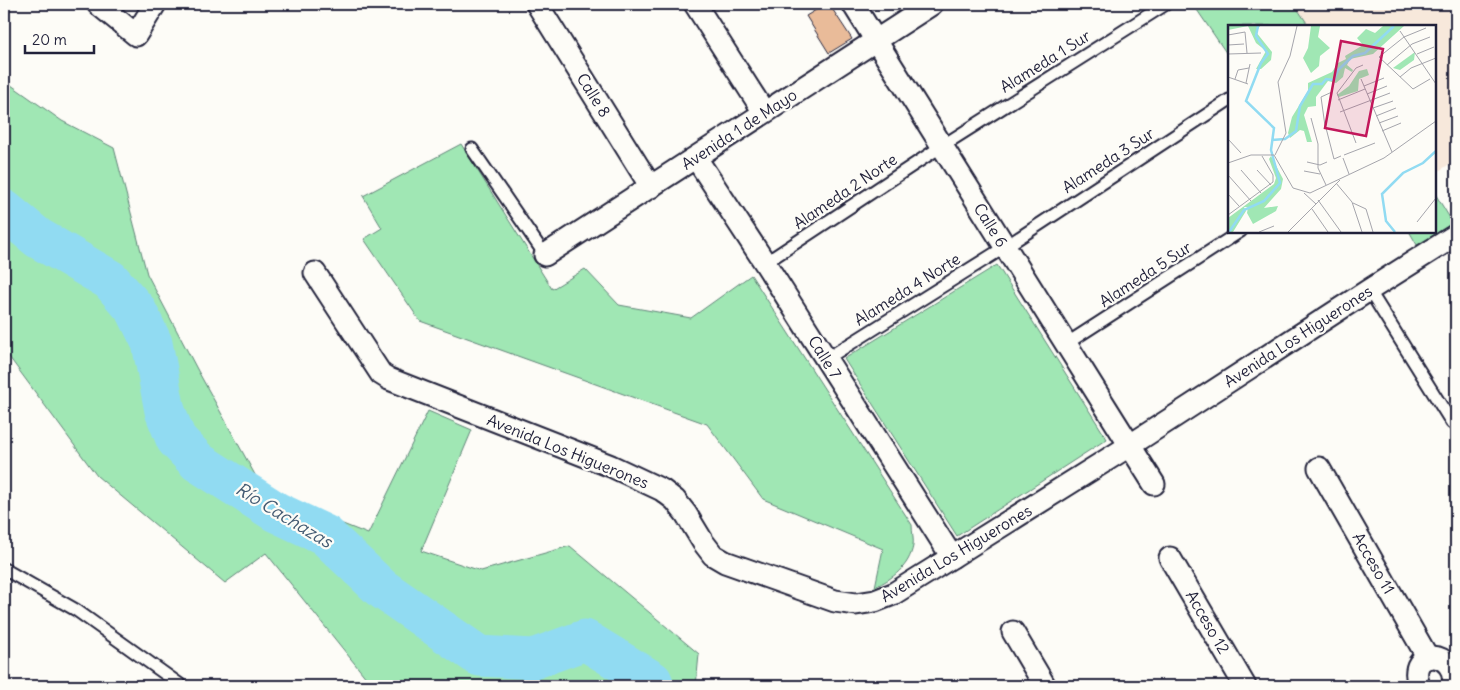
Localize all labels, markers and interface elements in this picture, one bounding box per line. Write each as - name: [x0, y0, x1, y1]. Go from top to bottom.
- scale bar: [25, 22, 94, 54]
- street label: Alameda 1 Sur: [996, 25, 1094, 97]
- inset map: [1228, 25, 1435, 232]
- text: 20 m: [32, 30, 67, 49]
- street label: Calle 8: [573, 69, 615, 121]
- street label: Avenida 1 de Mayo: [677, 84, 801, 174]
- street label: Alameda 3 Sur: [1058, 123, 1158, 197]
- street label: Alameda 2 Norte: [789, 149, 901, 233]
- street label: Calle 6: [970, 199, 1012, 251]
- street label: Alameda 5 Sur: [1095, 237, 1195, 311]
- street label: Alameda 4 Norte: [850, 248, 964, 330]
- street label: Avenida Los Higuerones: [1220, 281, 1376, 391]
- street label: Calle 7: [804, 332, 846, 382]
- street label: Avenida Los Higuerones: [484, 409, 652, 493]
- water label: Río Cachazas: [232, 477, 338, 554]
- street label: Avenida Los Higuerones: [877, 500, 1035, 606]
- street label: Acceso 11: [1348, 529, 1400, 597]
- street label: Acceso 12: [1182, 587, 1234, 657]

